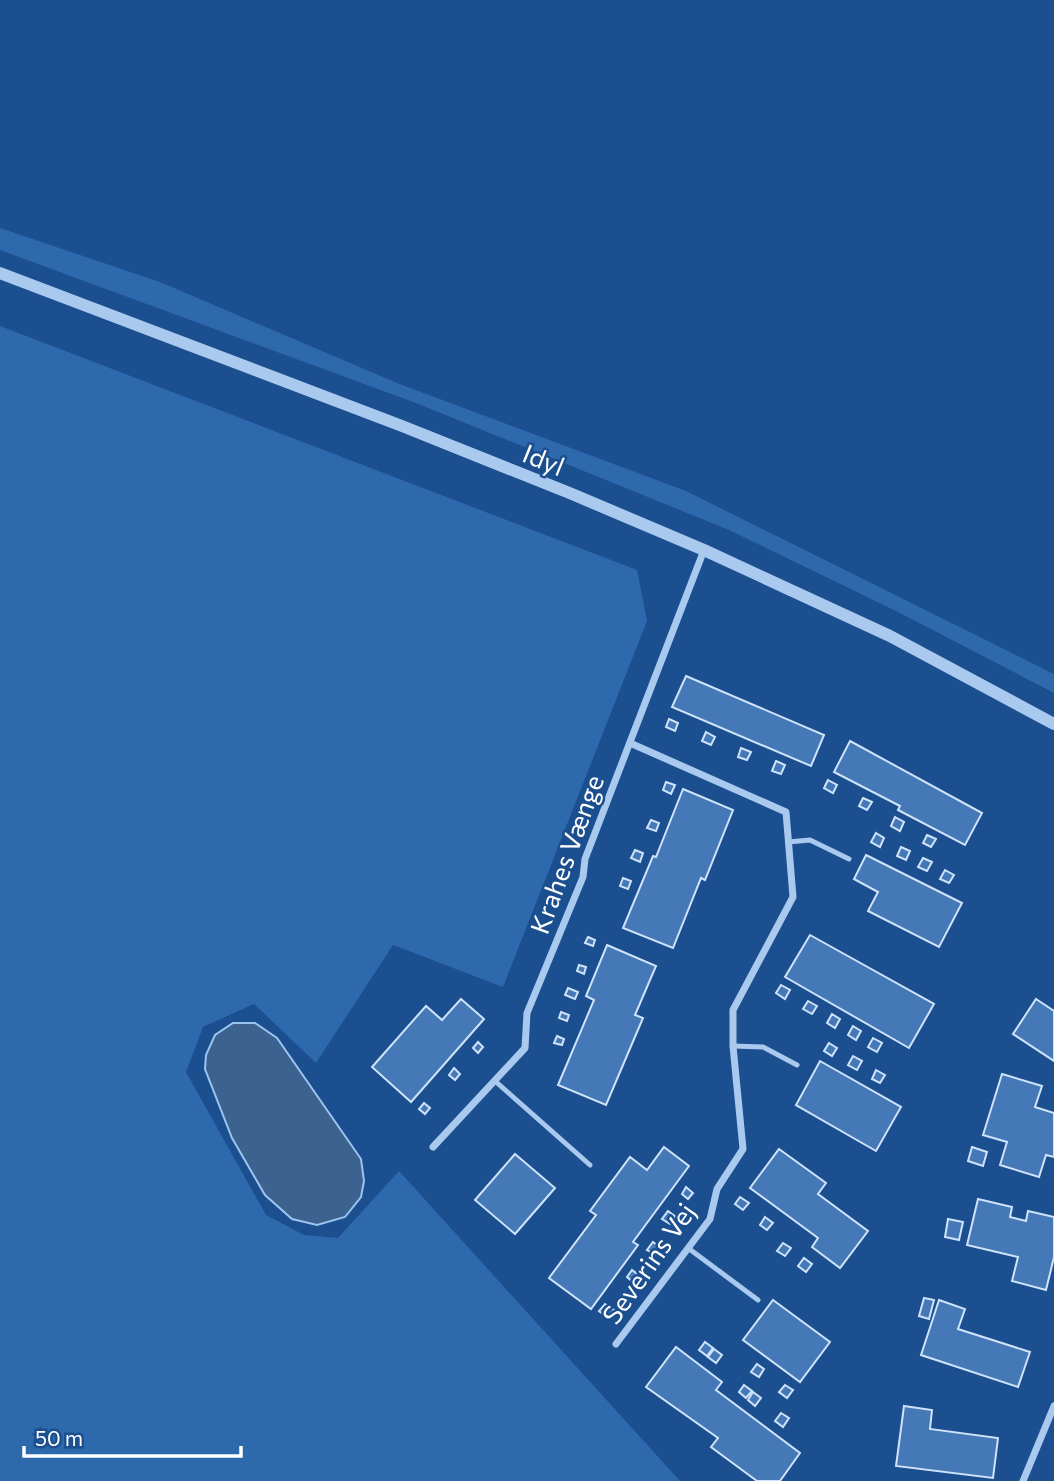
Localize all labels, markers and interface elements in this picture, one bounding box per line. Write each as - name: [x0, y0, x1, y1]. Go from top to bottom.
- street label: Idyl: [519, 437, 569, 481]
- street label: Krahes Vænge: [523, 770, 609, 938]
- street label: Severins Vej: [595, 1197, 701, 1329]
- scale bar: [24, 1414, 242, 1458]
- text: 50 m: [35, 1425, 83, 1450]

